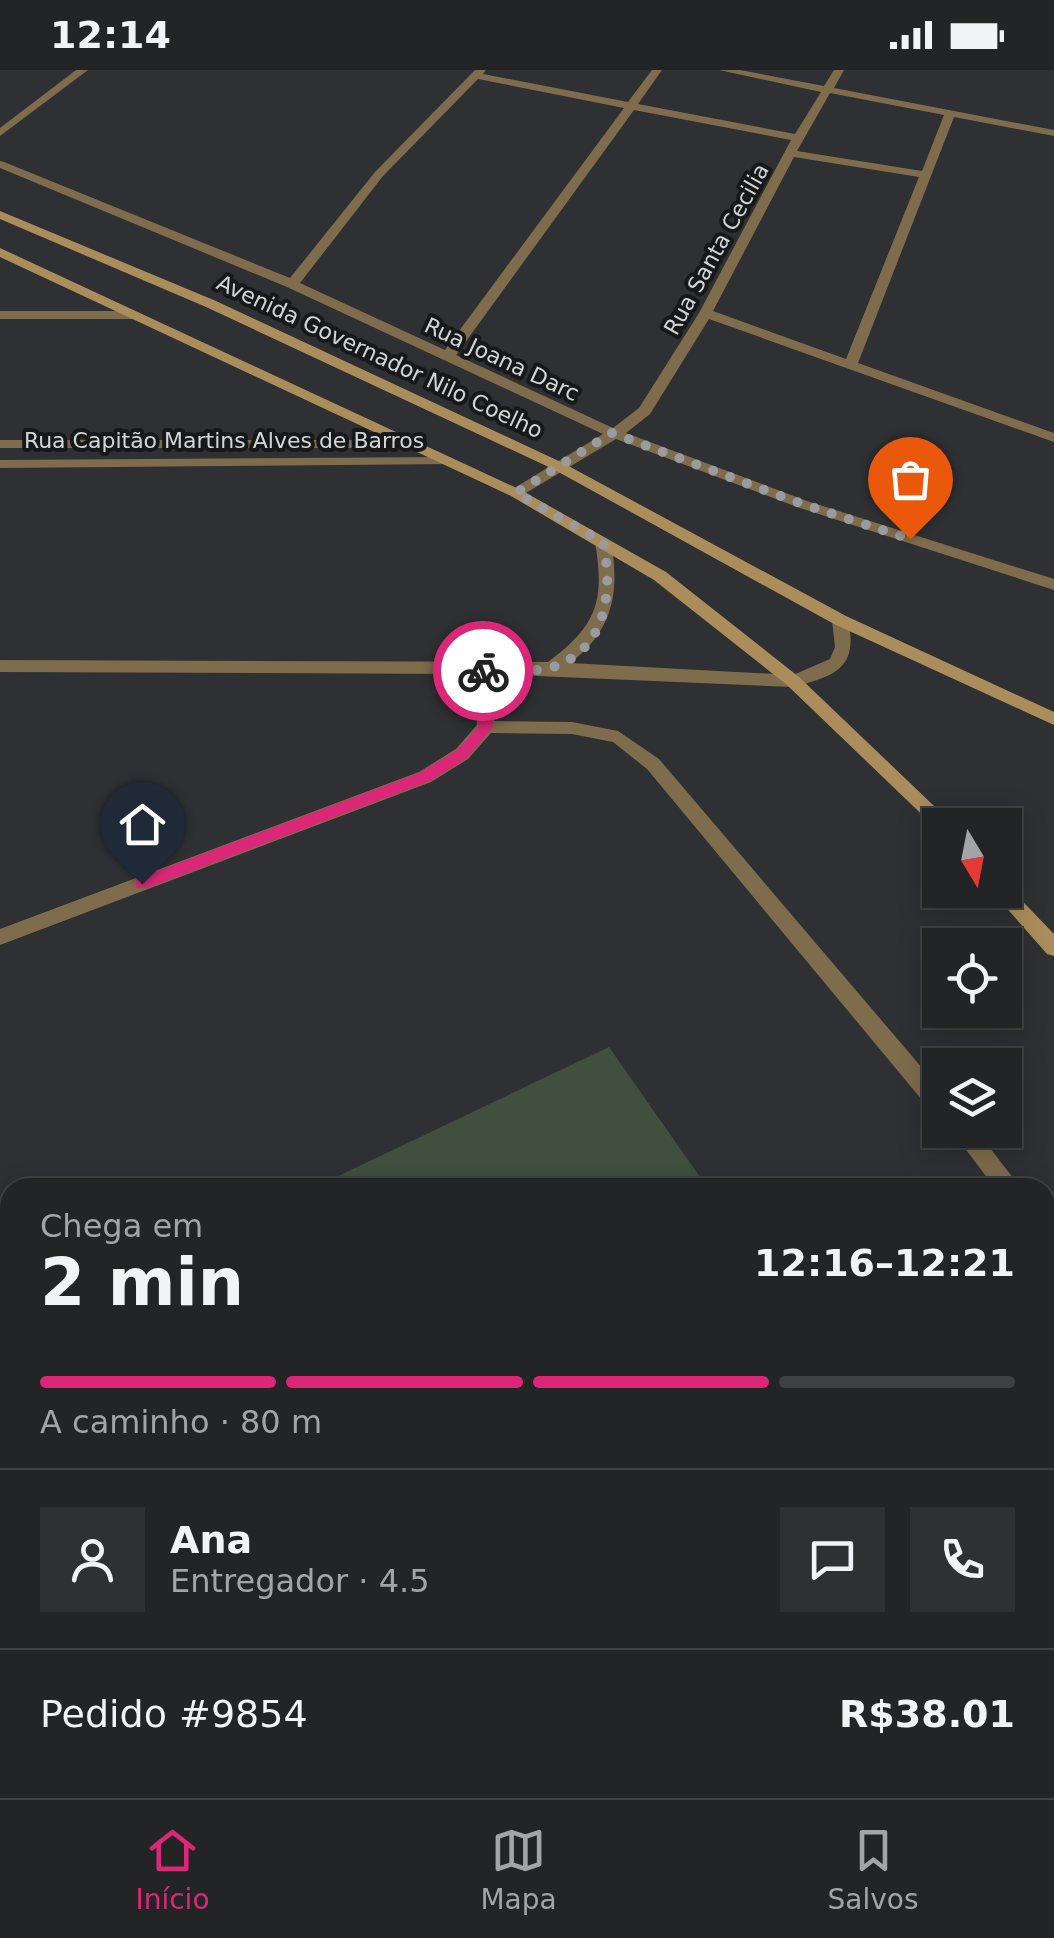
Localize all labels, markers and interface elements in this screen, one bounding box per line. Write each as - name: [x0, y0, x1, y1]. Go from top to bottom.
- text: 12:14: [50, 13, 171, 57]
- street label: Rua Santa Cecilia: [659, 159, 774, 339]
- street label: Avenida Governador Nilo Coelho: [213, 270, 547, 443]
- street label: Rua Joana Darc: [421, 313, 583, 406]
- street label: Rua Capitão Martins Alves de Barros: [24, 428, 424, 453]
- pin: [868, 437, 953, 540]
- icon: bag: [883, 452, 938, 507]
- courier: [433, 621, 533, 721]
- icon: bike: [456, 644, 511, 699]
- pin: [100, 782, 185, 885]
- icon: home: [115, 797, 170, 852]
- north arrow: [922, 808, 1022, 908]
- map controls: [922, 808, 1022, 1148]
- button: locate: [922, 928, 1022, 1028]
- button: layers: [922, 1048, 1022, 1148]
- text: Chega em: [40, 1207, 203, 1245]
- text: 12:16–12:21: [754, 1241, 1015, 1285]
- text: 2 min: [40, 1245, 244, 1320]
- text: A caminho · 80 m: [40, 1403, 322, 1441]
- button: person: [40, 1507, 145, 1612]
- button: chat: [780, 1507, 885, 1612]
- button: phone: [910, 1507, 1015, 1612]
- text: Ana: [170, 1518, 252, 1562]
- text: Entregador · 4.5: [170, 1562, 430, 1600]
- text: Pedido #9854: [40, 1692, 308, 1736]
- text: R$38.01: [839, 1692, 1015, 1736]
- tab: Início: [135, 1823, 210, 1916]
- tab: Mapa: [480, 1823, 557, 1916]
- tab: Salvos: [828, 1823, 919, 1916]

